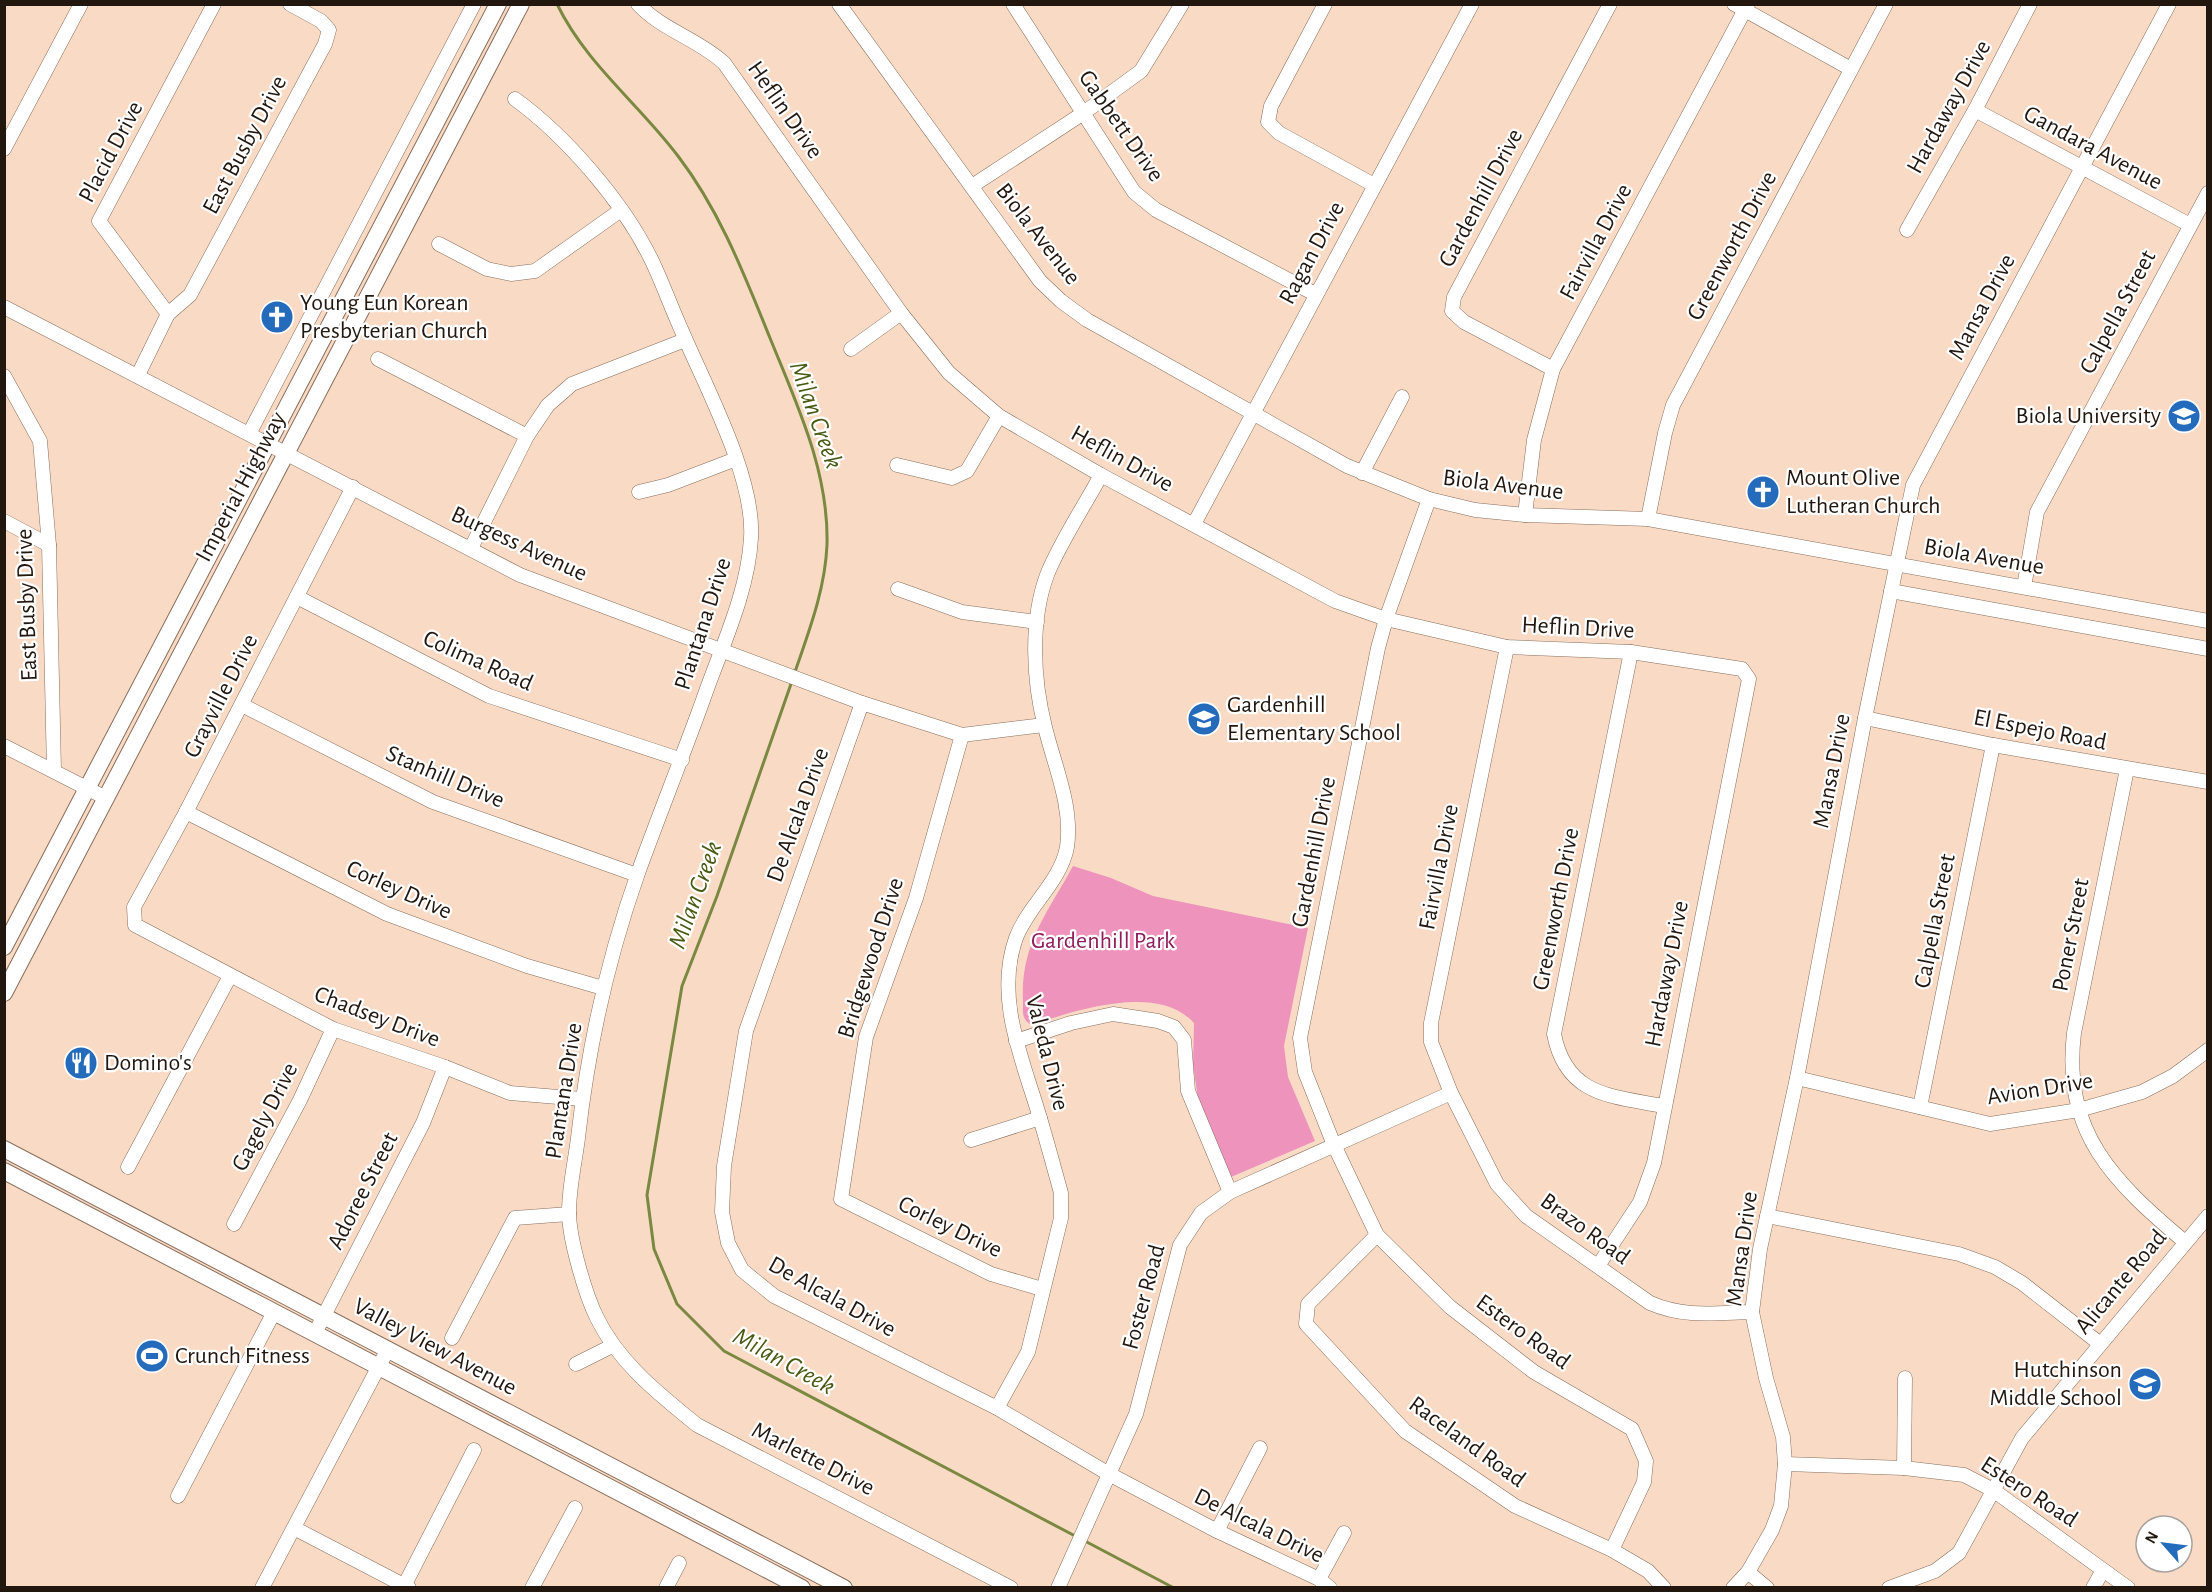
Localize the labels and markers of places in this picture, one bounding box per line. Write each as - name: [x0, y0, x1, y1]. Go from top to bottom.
- place label: Young Eun Korean Presbyterian Church: [300, 291, 488, 343]
- church icon: Young Eun Korean Presbyterian Church: [259, 299, 295, 335]
- school or university icon: Biola University: [2166, 398, 2202, 434]
- place label: Biola University: [2016, 404, 2161, 428]
- place label: Mount Olive Lutheran Church: [1786, 466, 1941, 518]
- church icon: Mount Olive Lutheran Church: [1745, 474, 1781, 510]
- place label: Gardenhill Elementary School: [1227, 693, 1401, 745]
- school or university icon: Gardenhill Elementary School: [1186, 701, 1222, 737]
- restaurant icon: Domino's: [63, 1045, 99, 1081]
- place label: Domino's: [104, 1051, 192, 1075]
- sports icon: Crunch Fitness: [134, 1338, 170, 1374]
- place label: Crunch Fitness: [175, 1344, 310, 1368]
- place label: Hutchinson Middle School: [1989, 1358, 2122, 1410]
- school or university icon: Hutchinson Middle School: [2127, 1366, 2163, 1402]

